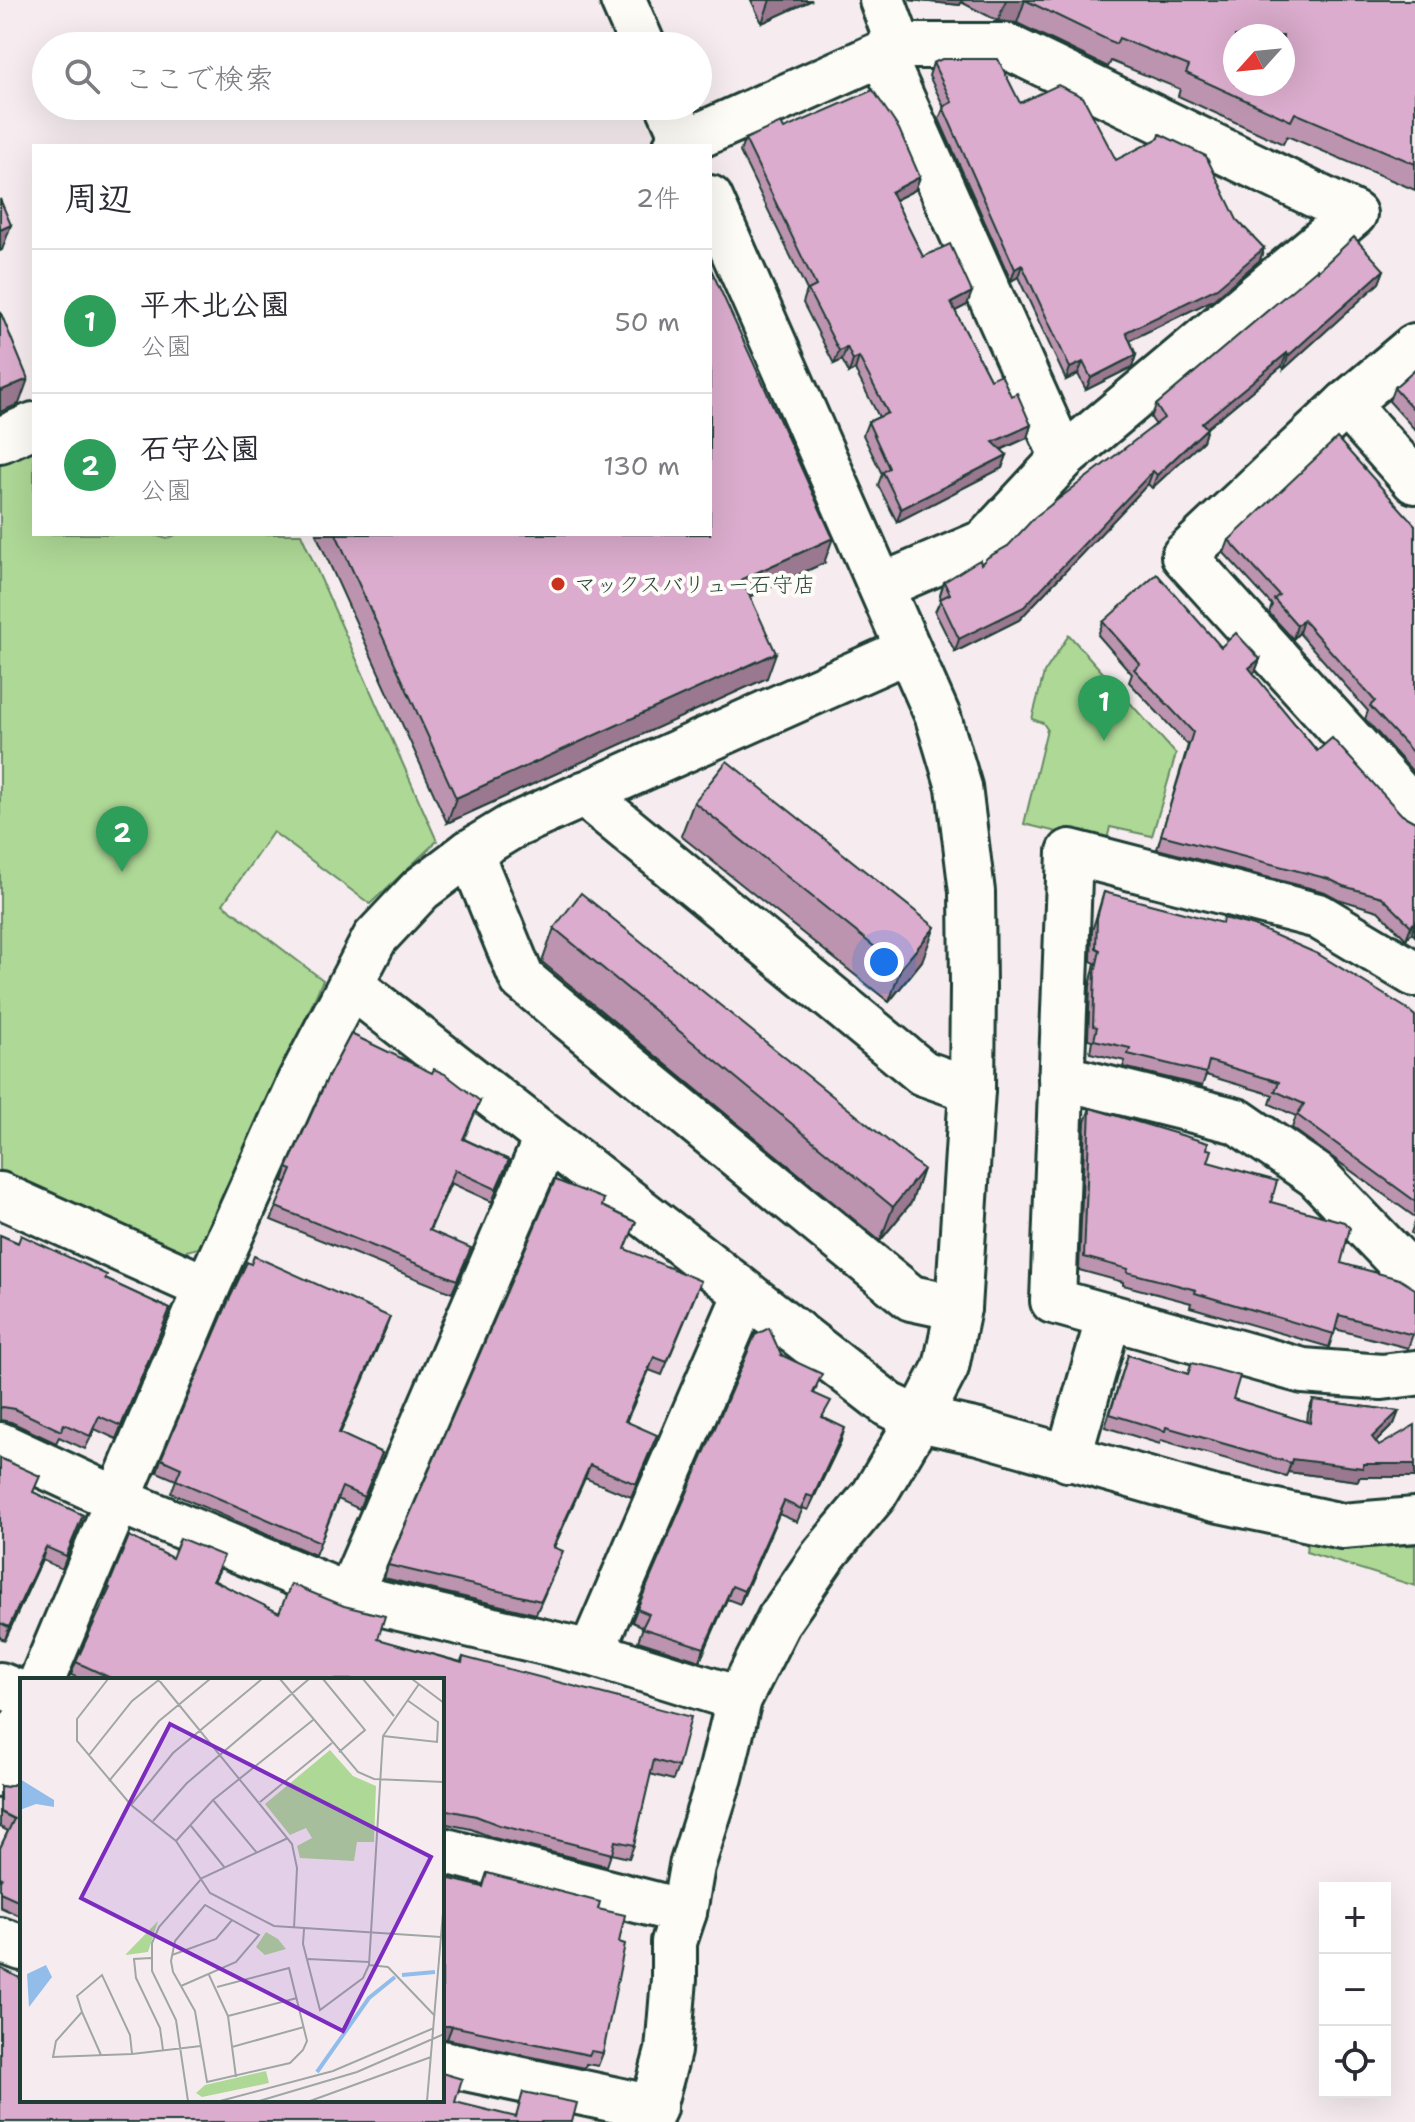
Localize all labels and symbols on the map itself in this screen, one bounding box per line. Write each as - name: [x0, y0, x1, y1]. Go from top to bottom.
- north arrow: [1223, 24, 1295, 96]
- place label: マックスバリュー石守店: [574, 570, 816, 599]
- marker: マックスバリュー石守店: [549, 575, 567, 593]
- pin: 1: [1078, 675, 1130, 741]
- pin: 2: [96, 806, 148, 872]
- your location: [864, 942, 904, 982]
- inset map: [20, 1678, 444, 2102]

